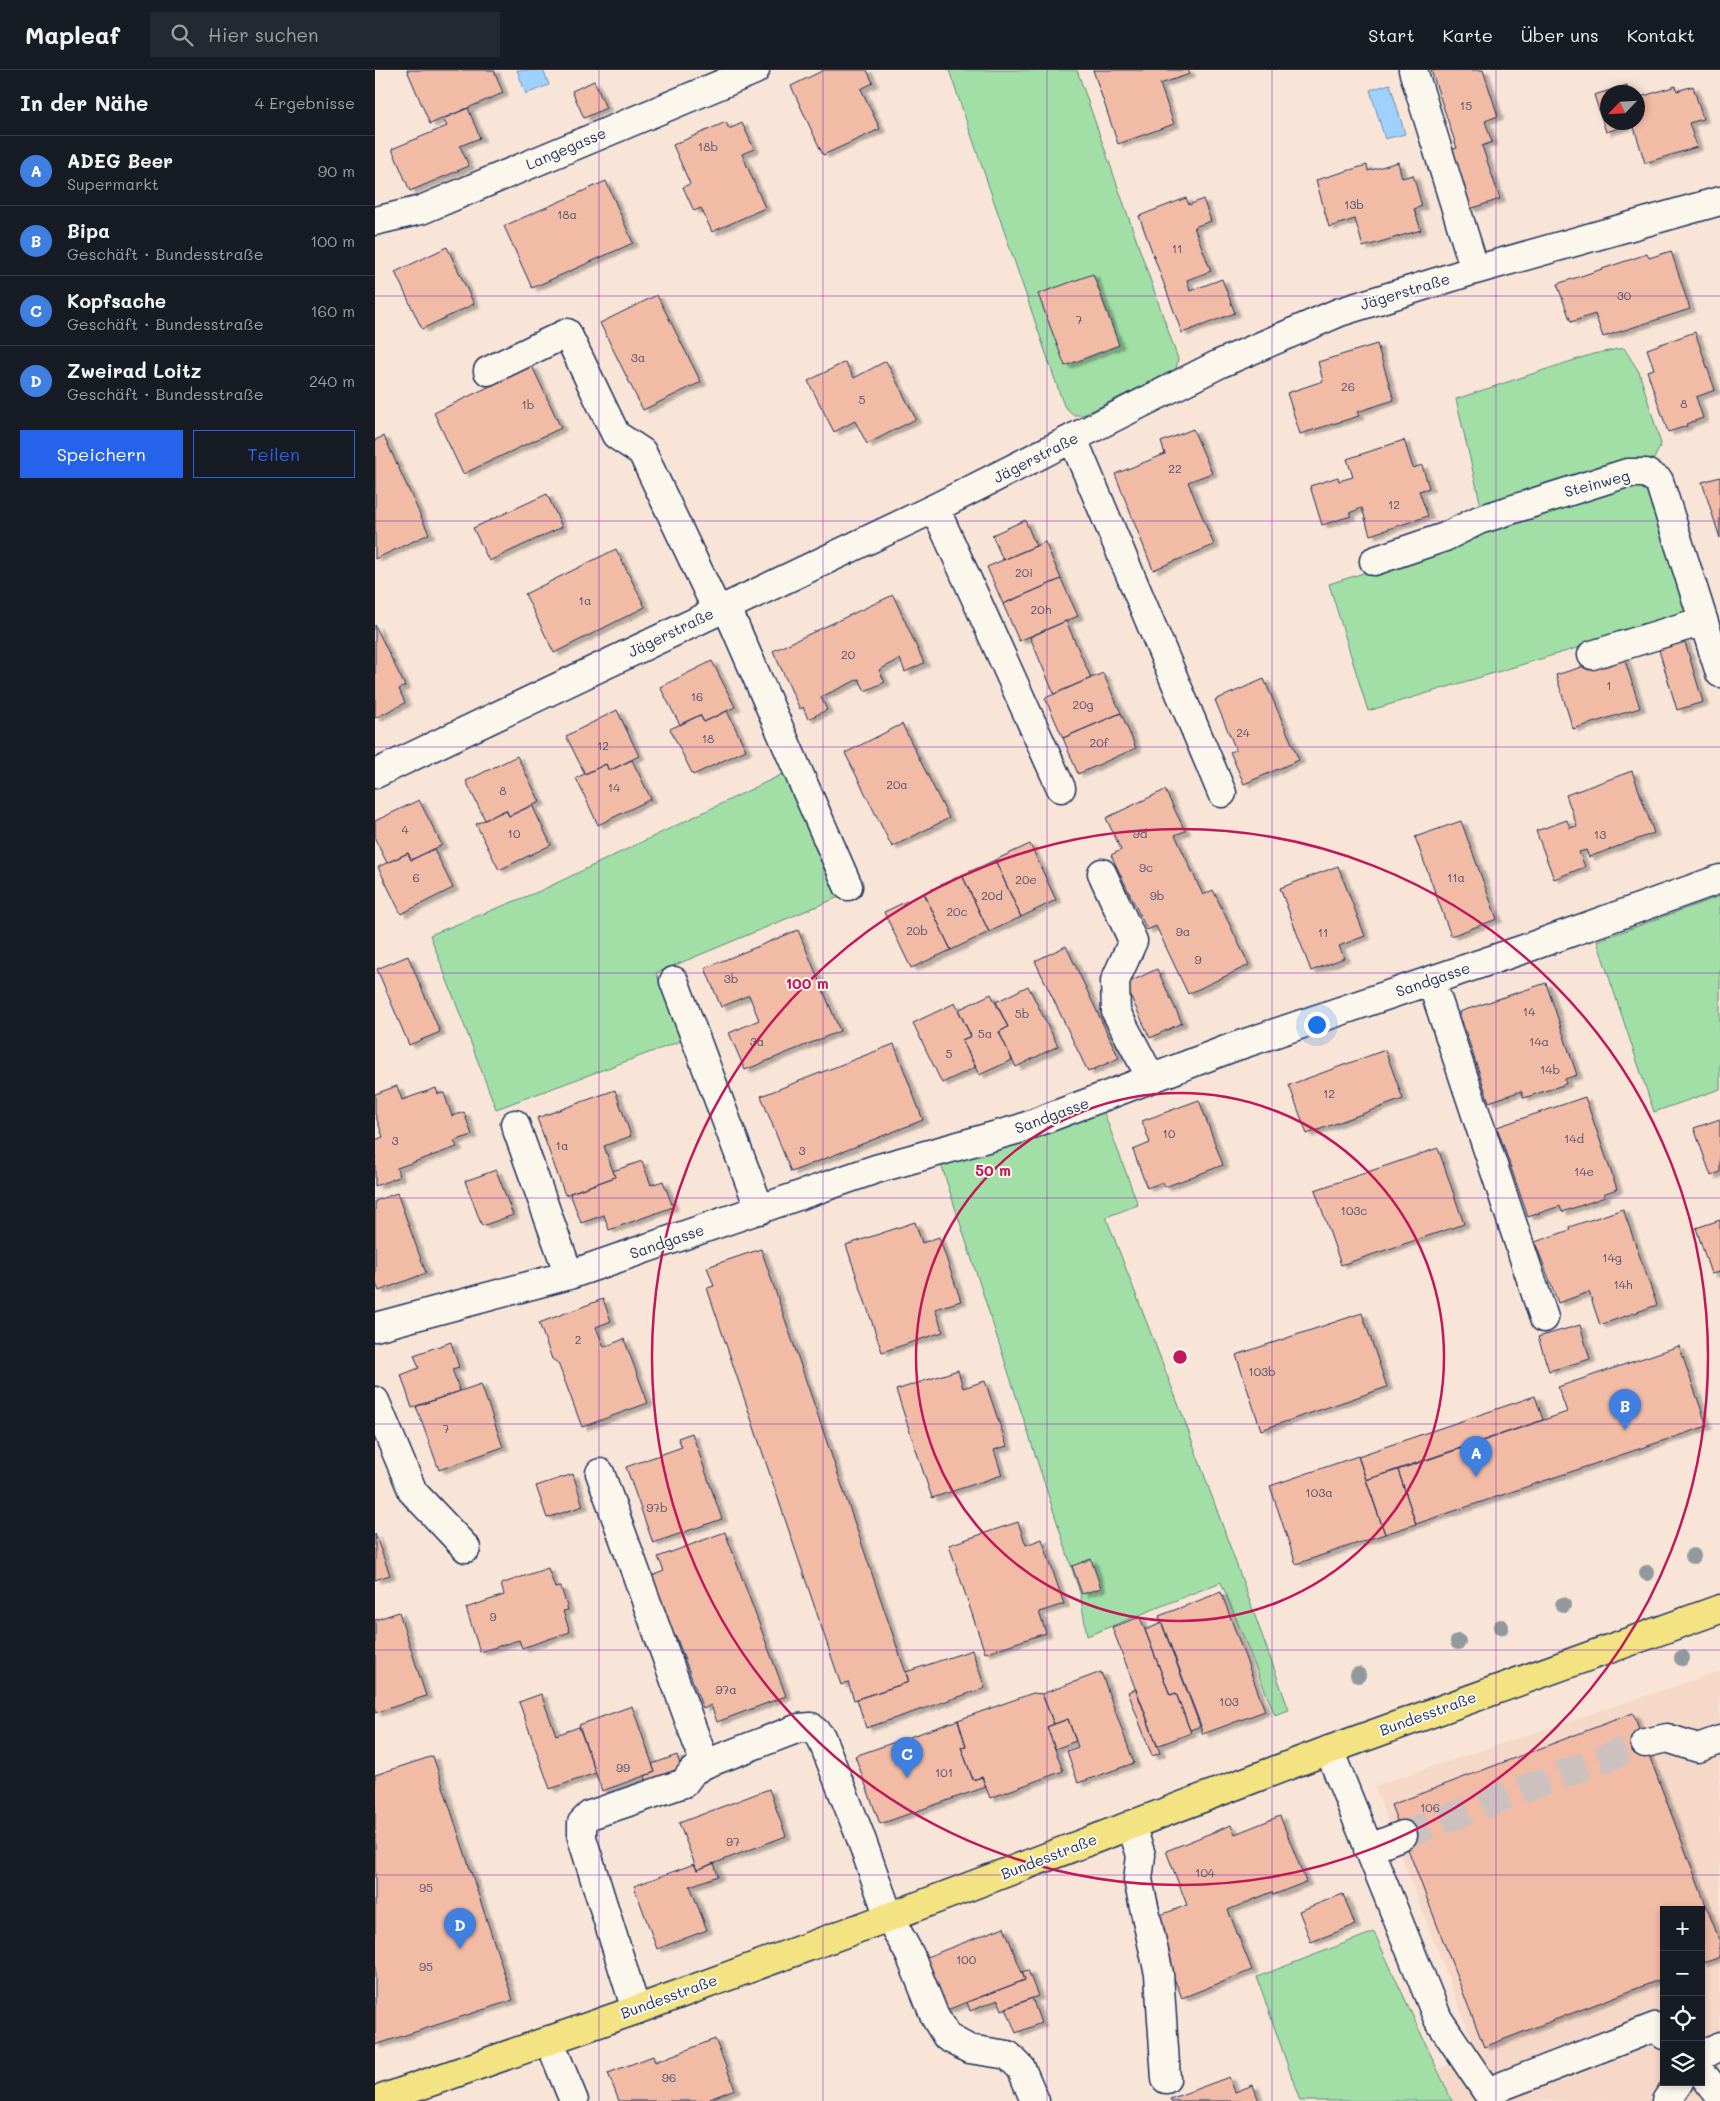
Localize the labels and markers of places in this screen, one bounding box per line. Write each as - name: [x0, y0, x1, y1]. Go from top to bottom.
- centre of rings: [1171, 1348, 1189, 1366]
- pin: B: [1609, 1389, 1641, 1430]
- pin: A: [1460, 1436, 1492, 1477]
- pin: C: [891, 1737, 923, 1778]
- pin: D: [444, 1908, 476, 1949]

